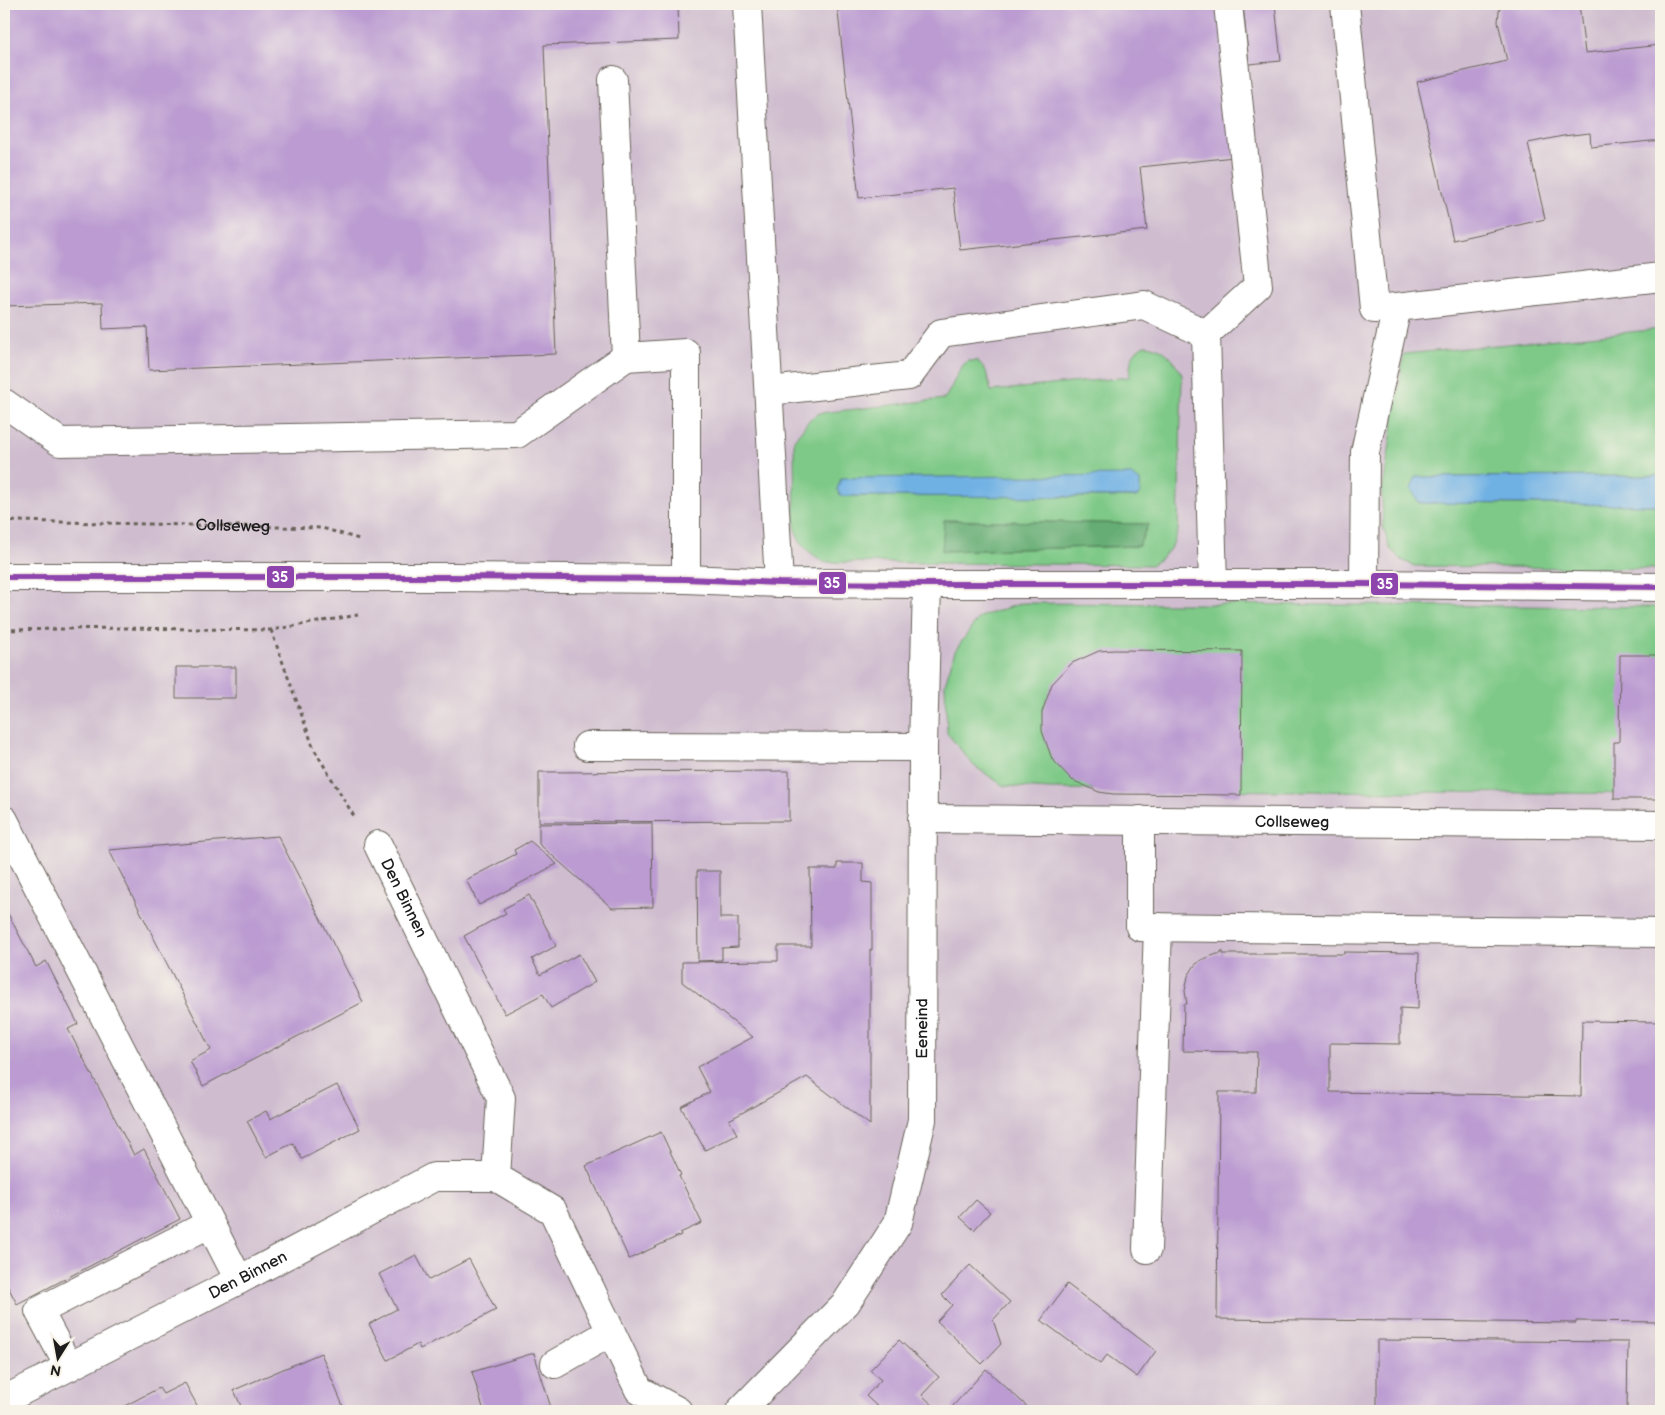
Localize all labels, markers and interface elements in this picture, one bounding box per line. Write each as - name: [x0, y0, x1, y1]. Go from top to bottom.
- street label: Collseweg: [195, 516, 270, 536]
- line badge: 35: [266, 565, 295, 589]
- text: 35: [272, 569, 288, 586]
- line badge: 35: [818, 571, 847, 595]
- line badge: 35: [1370, 572, 1399, 596]
- text: 35: [824, 575, 840, 592]
- text: 35: [1377, 576, 1393, 593]
- street label: Collseweg: [1255, 812, 1329, 832]
- street label: Den Binnen: [377, 855, 431, 941]
- street label: Eeneind: [913, 998, 932, 1059]
- street label: Den Binnen: [206, 1247, 290, 1303]
- north arrow: [32, 1332, 82, 1382]
- text: N: [49, 1361, 62, 1380]

